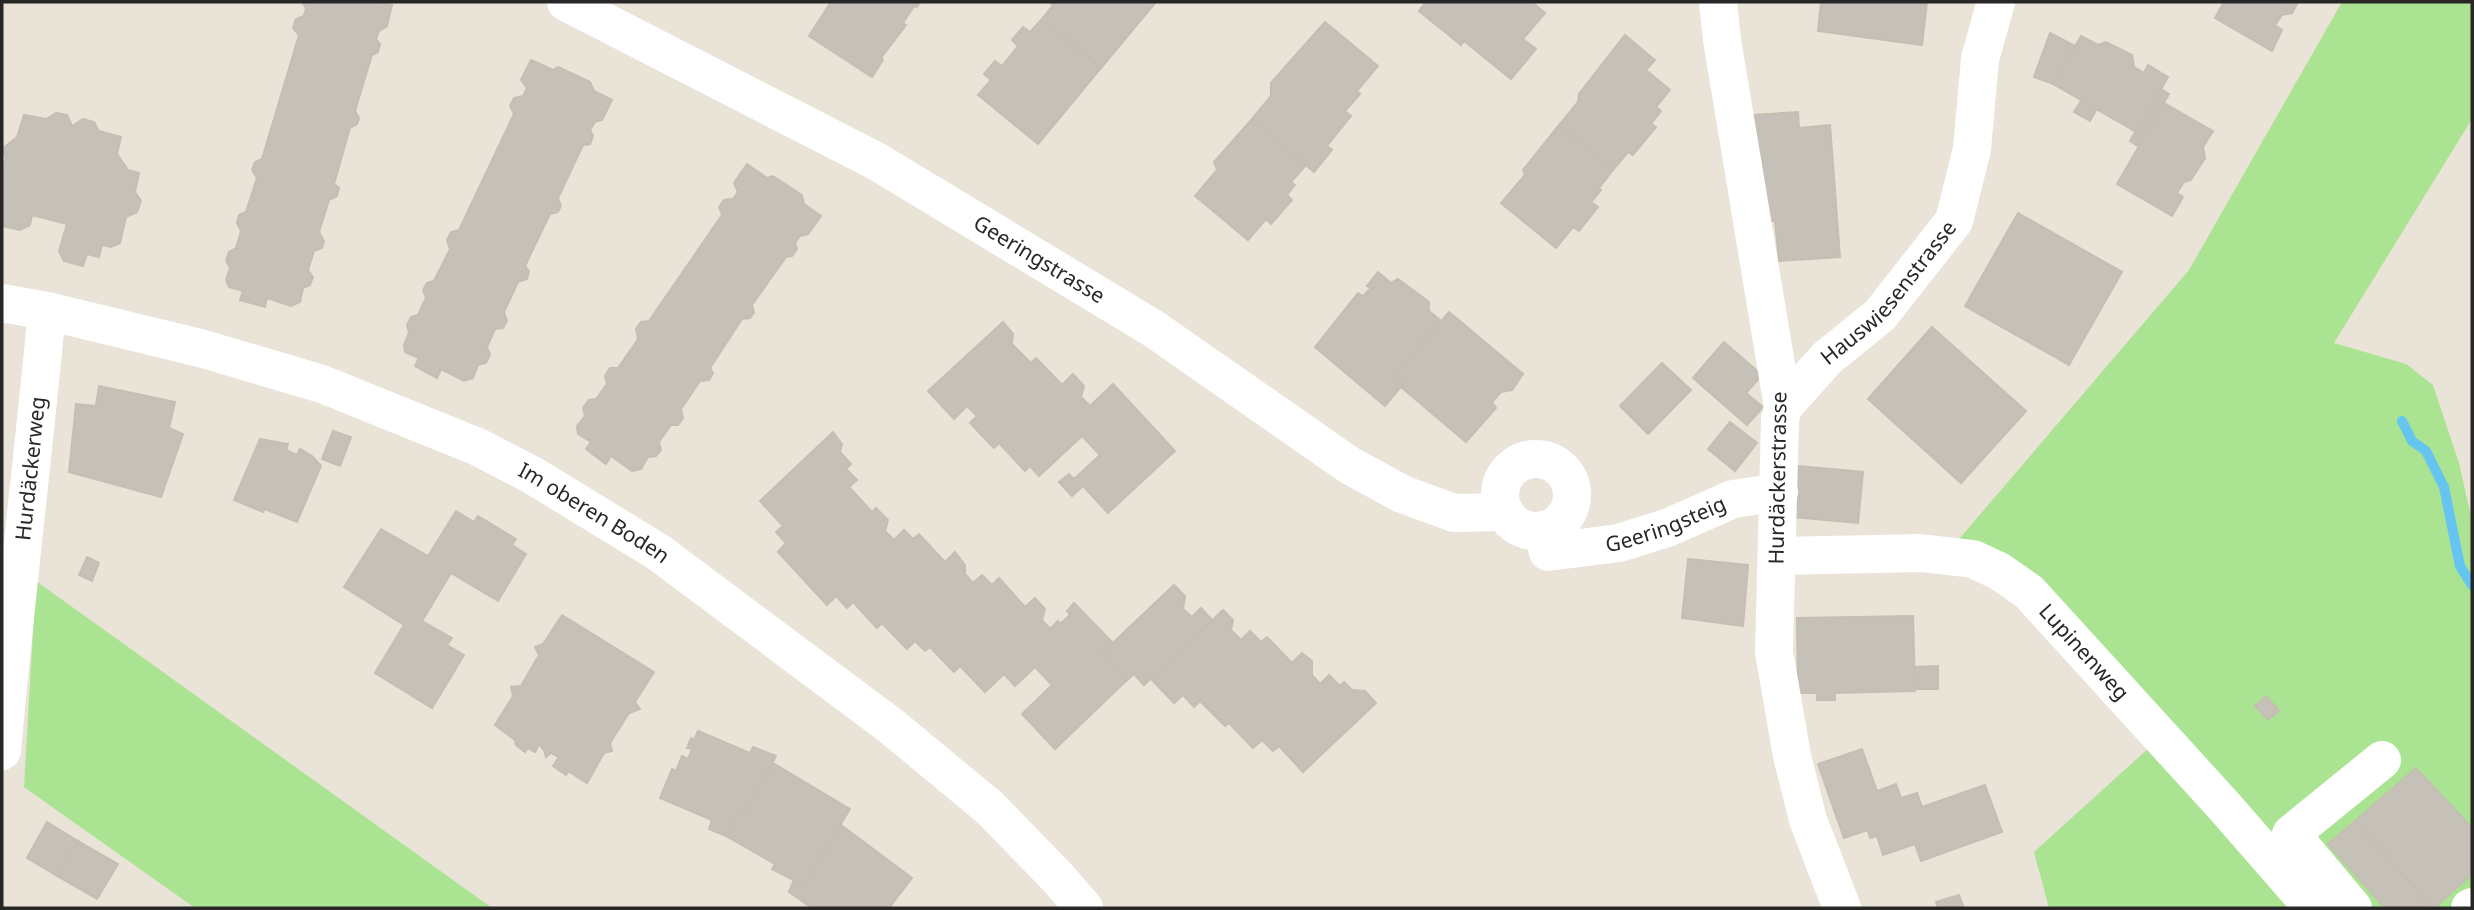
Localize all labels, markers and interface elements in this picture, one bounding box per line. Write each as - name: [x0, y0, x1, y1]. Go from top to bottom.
- street label: Geeringstrasse: [969, 208, 1111, 309]
- street label: Hauswiesenstrasse: [1814, 214, 1962, 371]
- street label: Hurdäckerstrasse: [1761, 391, 1793, 565]
- street label: Hurdäckerweg: [8, 395, 51, 542]
- street label: Im oberen Boden: [514, 455, 676, 569]
- street label: Geeringsteig: [1604, 489, 1730, 558]
- street label: Lupinenweg: [2033, 597, 2136, 706]

